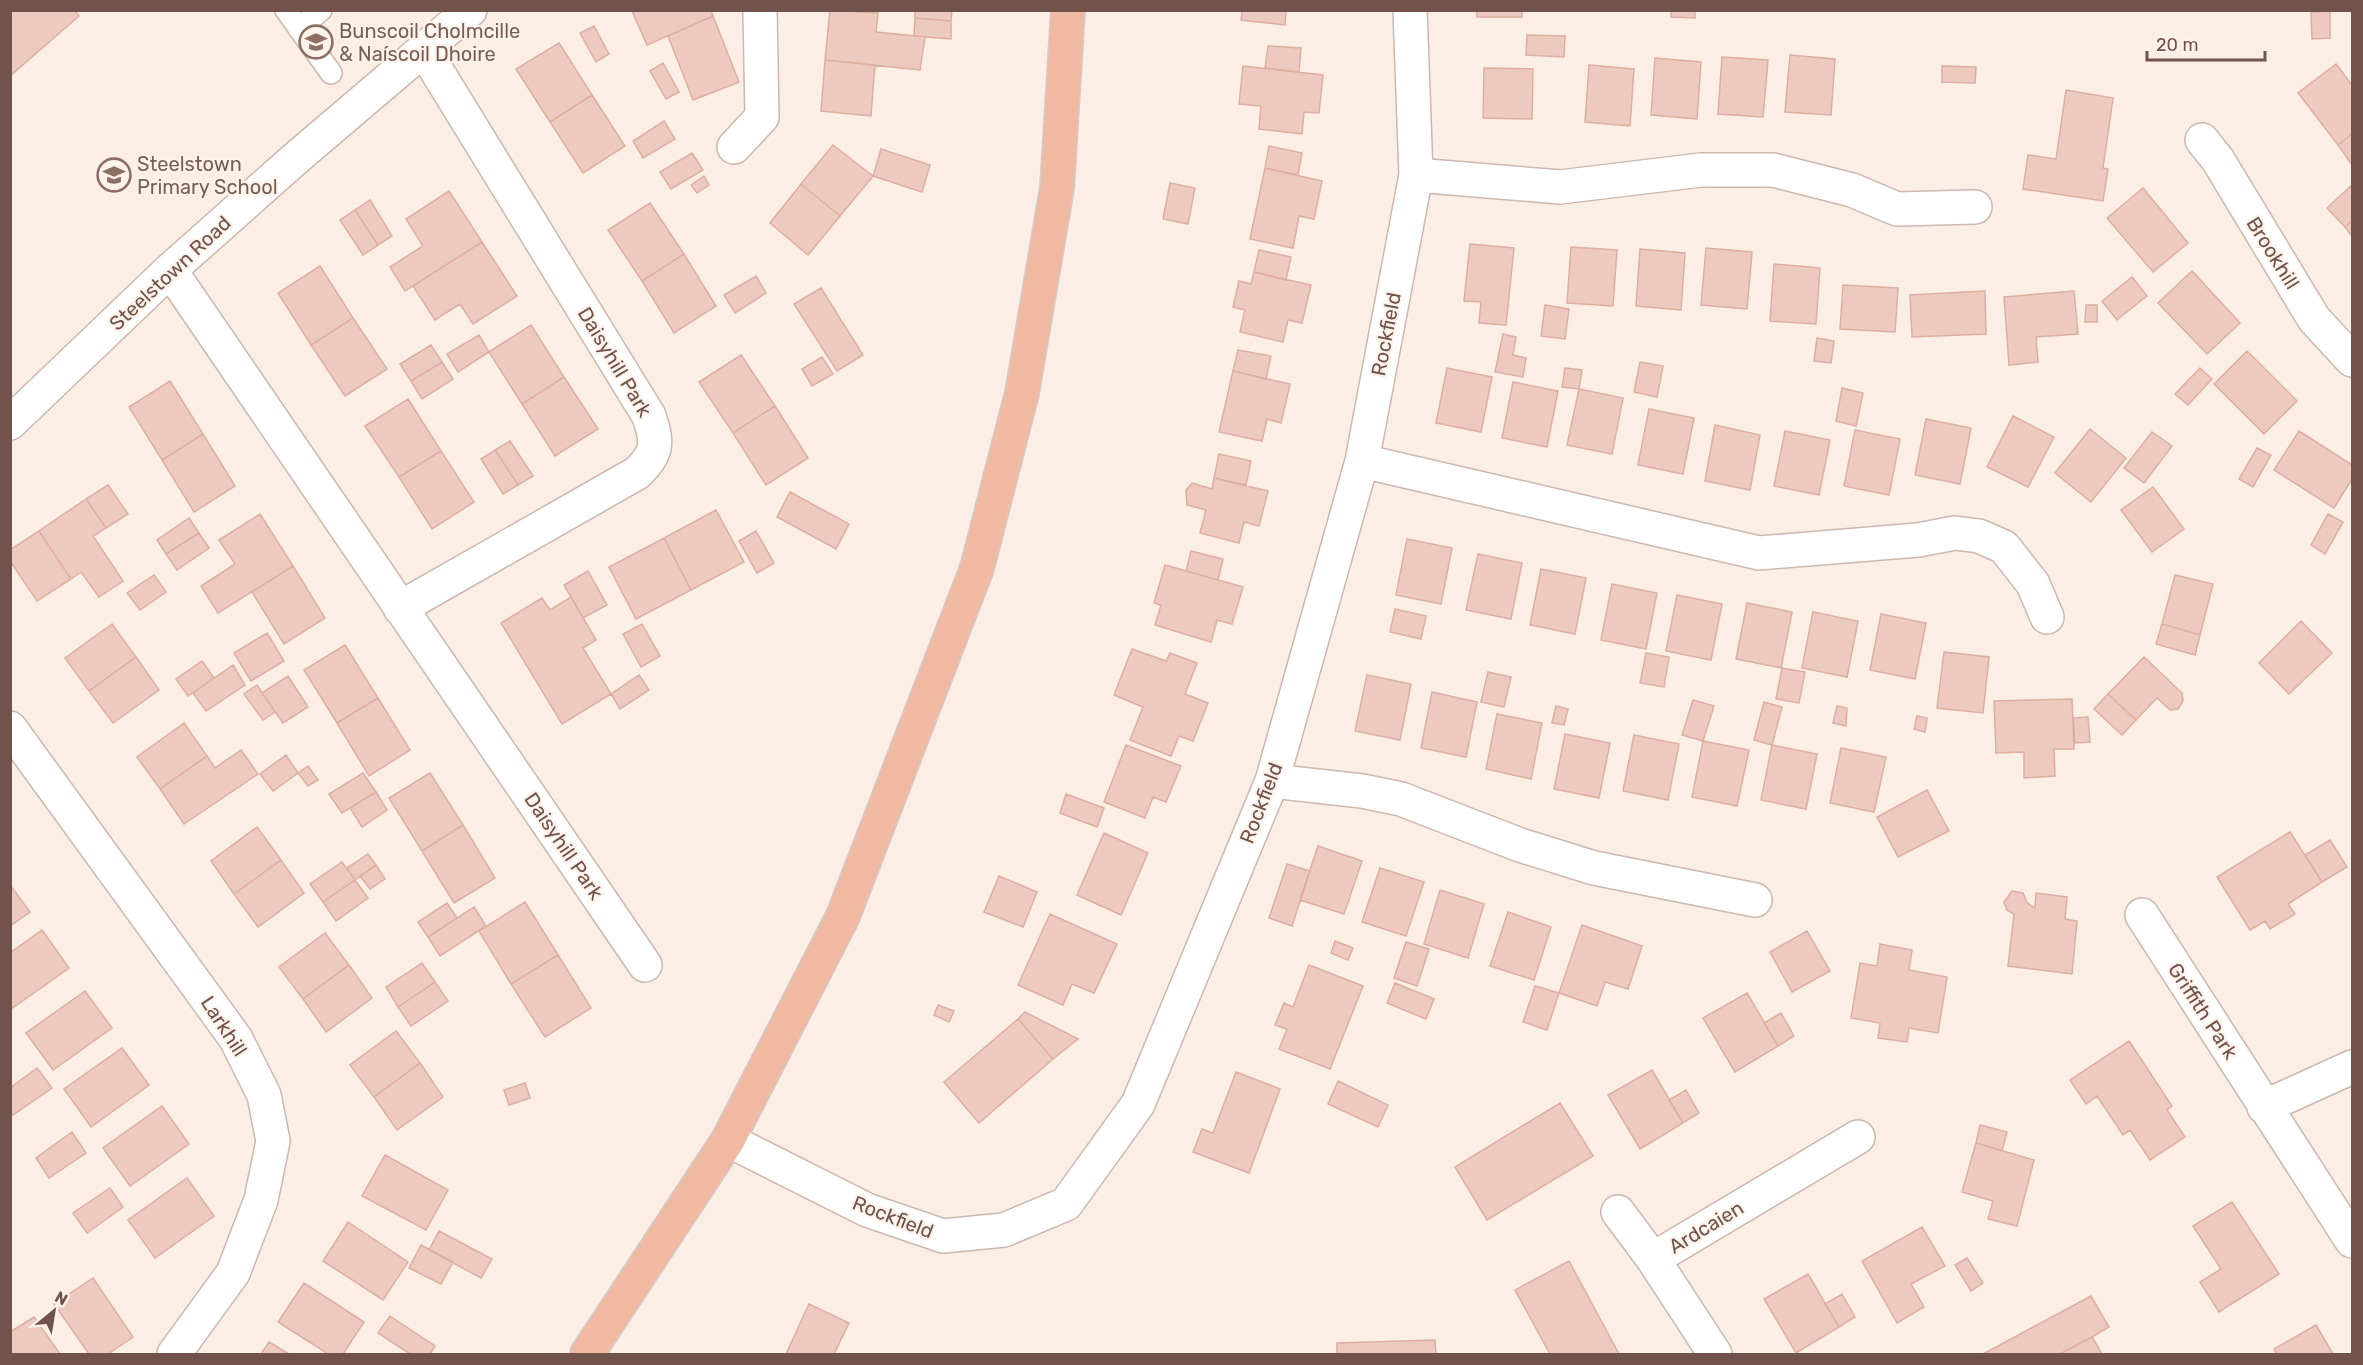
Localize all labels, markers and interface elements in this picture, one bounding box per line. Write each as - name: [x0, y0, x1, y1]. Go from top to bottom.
- place label: Bunscoil Cholmcille & Naíscoil Dhoire: [339, 19, 520, 66]
- school or university icon: Bunscoil Cholmcille & Naíscoil Dhoire: [298, 24, 334, 60]
- scale bar: [2147, 24, 2266, 62]
- text: 20 m: [2156, 34, 2198, 56]
- place label: Steelstown Primary School: [137, 152, 278, 199]
- school or university icon: Steelstown Primary School: [96, 157, 132, 193]
- street label: Steelstown Road: [104, 211, 236, 335]
- street label: Brookhill: [2241, 212, 2305, 294]
- street label: Rockfield: [1366, 290, 1406, 378]
- street label: Daisyhill Park: [573, 303, 658, 422]
- street label: Rockfield: [1235, 759, 1287, 847]
- street label: Daisyhill Park: [519, 788, 609, 905]
- street label: Griffith Park: [2163, 958, 2243, 1064]
- street label: Larkhill: [196, 991, 252, 1061]
- street label: Rockfield: [849, 1191, 937, 1243]
- street label: Ardcaien: [1664, 1195, 1748, 1259]
- north arrow: [24, 1281, 84, 1341]
- text: N: [52, 1287, 71, 1310]

